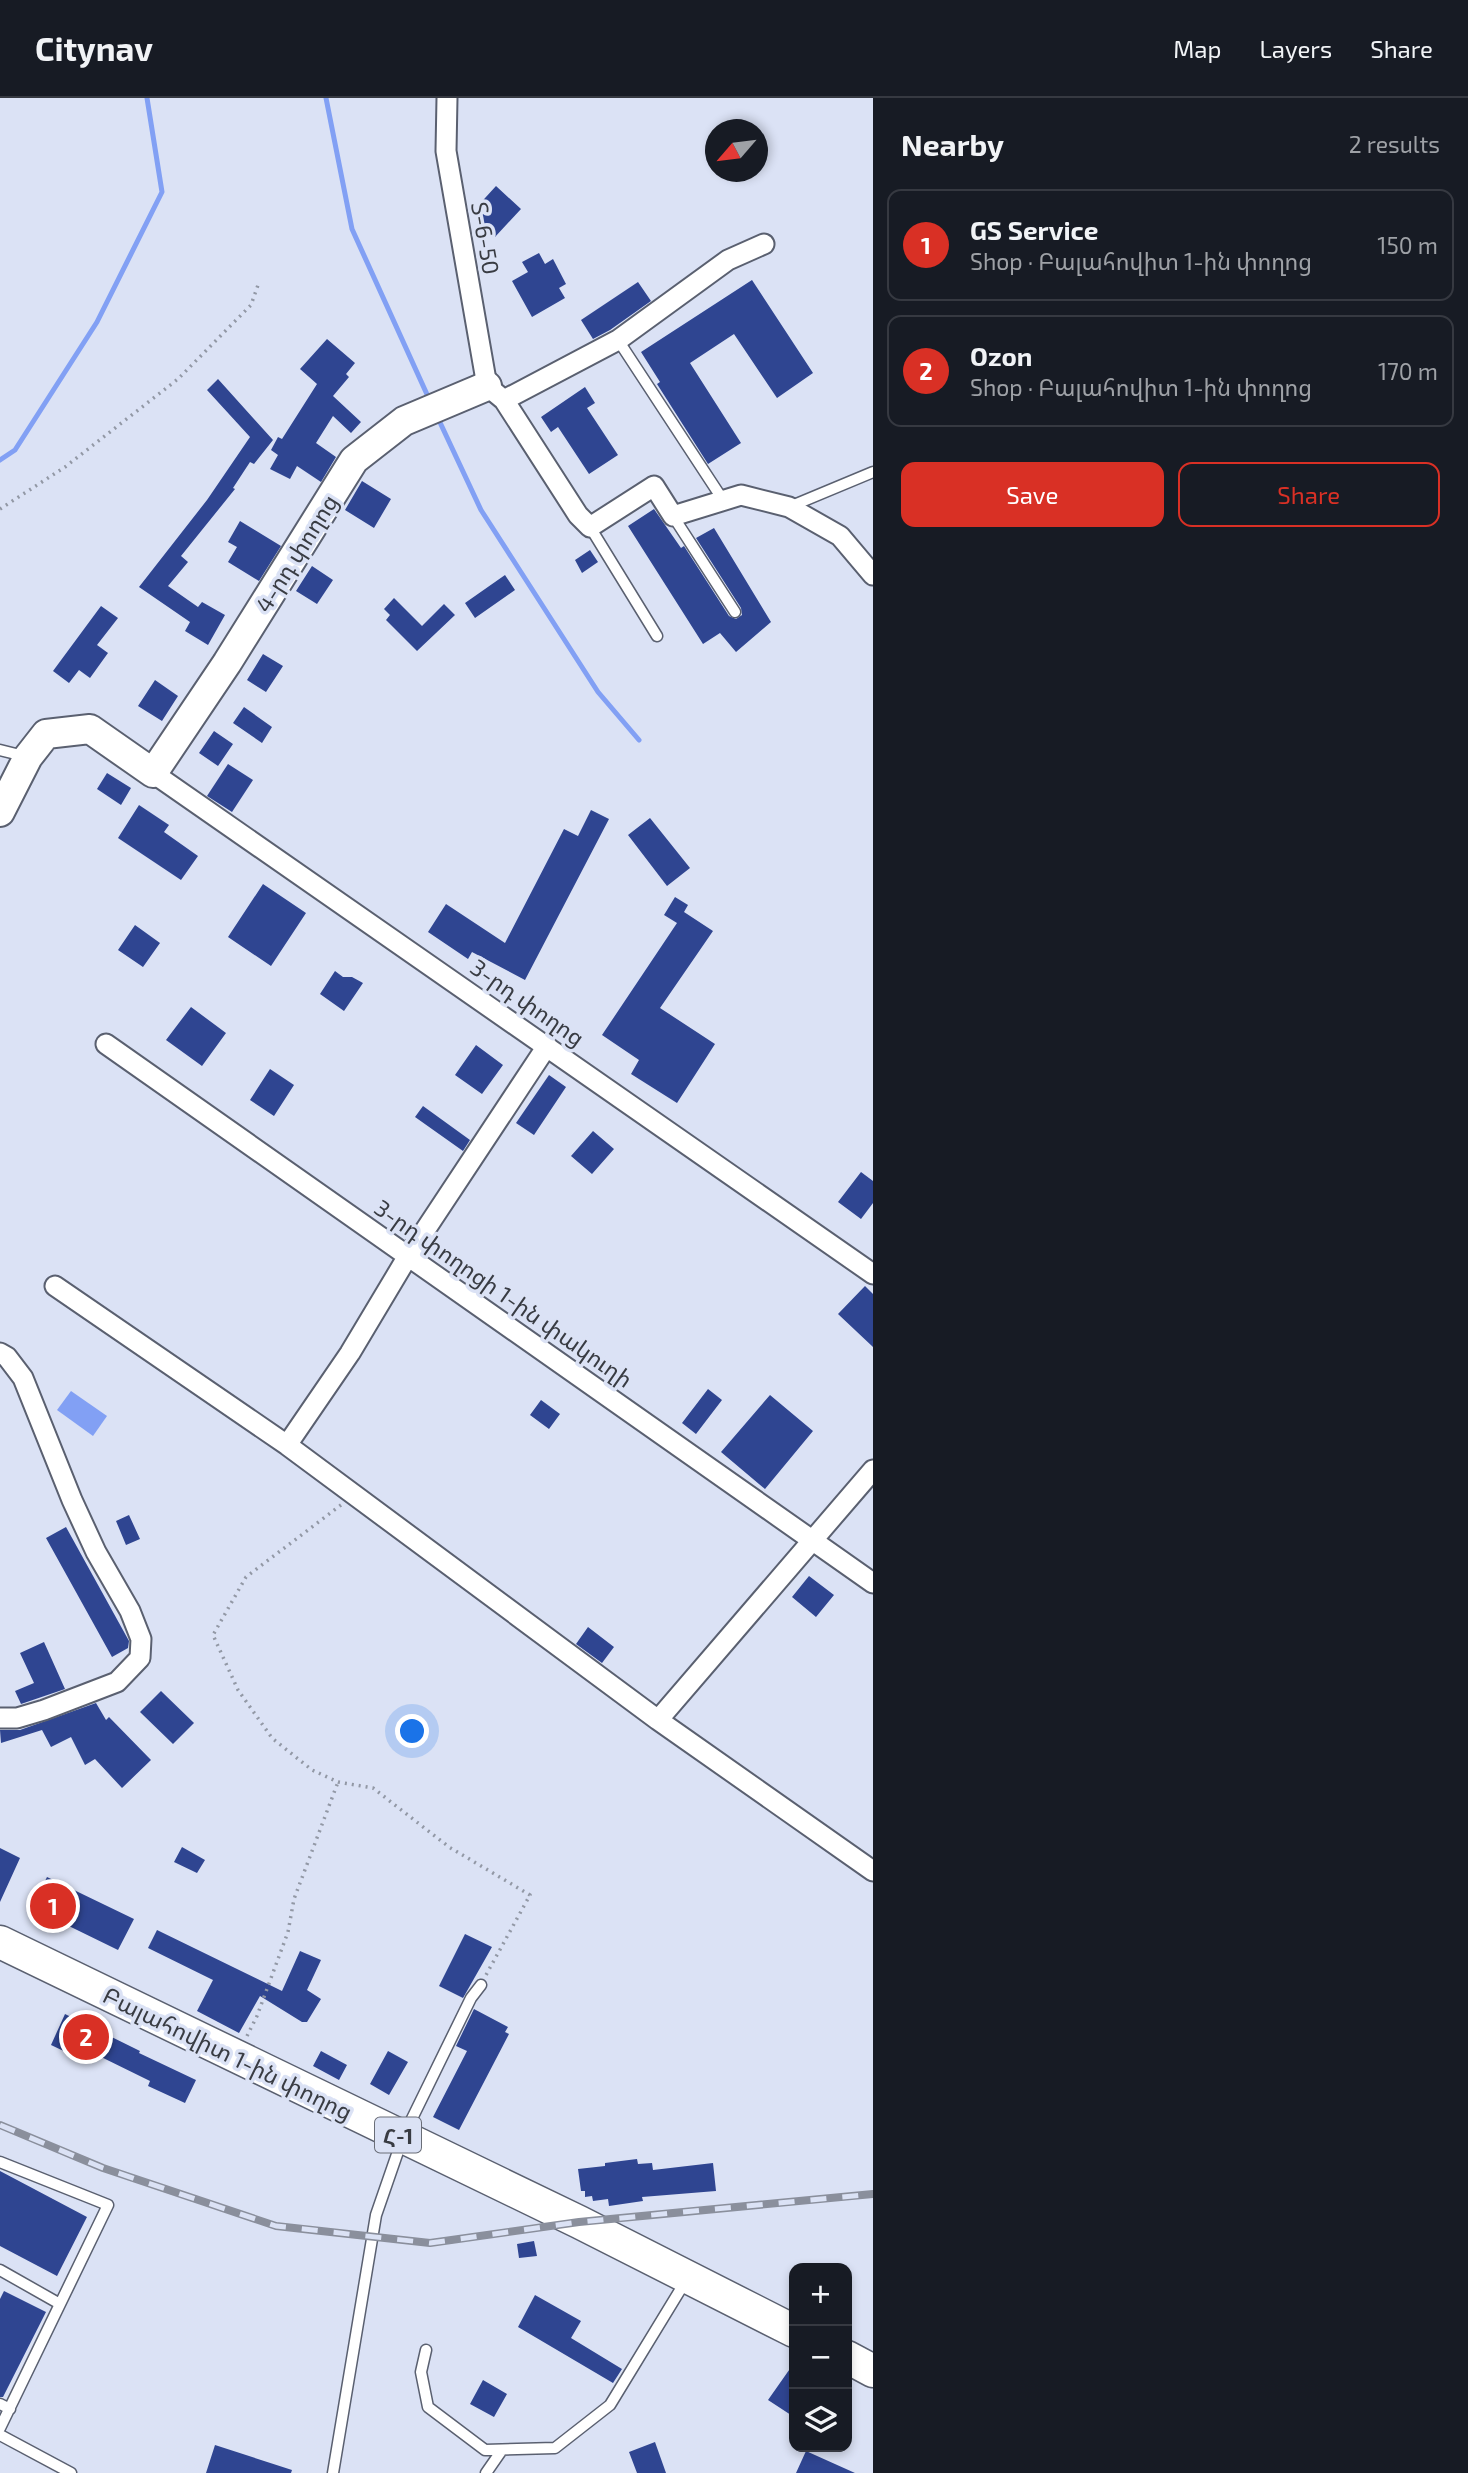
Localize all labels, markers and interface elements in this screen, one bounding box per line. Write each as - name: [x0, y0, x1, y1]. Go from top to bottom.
- text: Citynav: [35, 28, 153, 68]
- text: Map: [1173, 34, 1221, 63]
- text: Layers: [1259, 34, 1332, 63]
- text: Share: [1370, 34, 1433, 63]
- north arrow: [705, 119, 768, 182]
- text: Nearby: [901, 126, 1004, 162]
- text: 2 results: [1349, 130, 1440, 158]
- street label: Տ-6-50: [466, 200, 506, 276]
- text: GS Service: [970, 214, 1098, 245]
- text: 1: [921, 231, 931, 259]
- text: 150 m: [1377, 231, 1438, 259]
- text: Shop · Բալահովիտ 1-ին փողոց: [970, 247, 1312, 275]
- text: Ozon: [970, 340, 1032, 371]
- text: 2: [919, 357, 933, 385]
- text: 170 m: [1378, 357, 1438, 385]
- text: Shop · Բալահովիտ 1-ին փողոց: [970, 373, 1312, 401]
- button: Save: [901, 462, 1164, 527]
- button: Share: [1178, 462, 1440, 527]
- street label: 4-րդ փողոց: [249, 489, 344, 618]
- street label: 3-րդ փողոց: [465, 953, 590, 1052]
- street label: 3-րդ փողոցի 1-ին փակուղի: [369, 1193, 638, 1394]
- your location: [395, 1714, 429, 1748]
- pin: 1: [30, 1880, 76, 1932]
- street label: Բալահովիտ 1-ին փողոց: [98, 1980, 357, 2126]
- pin: 2: [63, 2011, 109, 2063]
- road number: Հ-1: [375, 2118, 421, 2152]
- map controls: [789, 2263, 852, 2452]
- button: +: [789, 2263, 852, 2326]
- button: −: [789, 2326, 852, 2389]
- button: layers: [789, 2389, 852, 2452]

